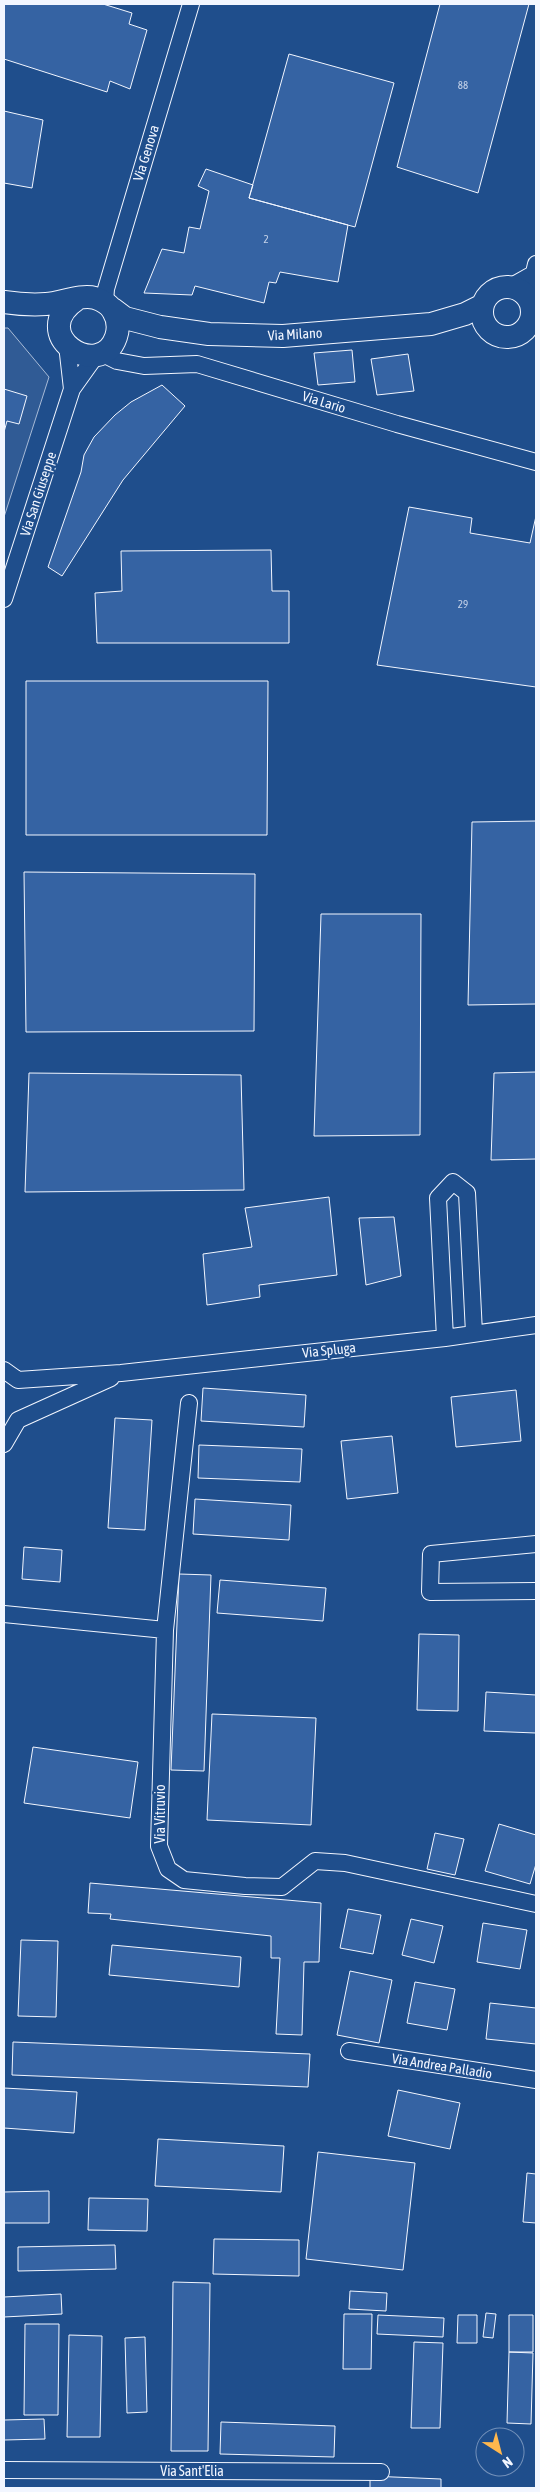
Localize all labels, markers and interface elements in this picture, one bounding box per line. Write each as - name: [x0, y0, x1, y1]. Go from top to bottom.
- house number: 88: [458, 79, 468, 91]
- street label: Via Genova: [130, 123, 162, 183]
- house number: 2: [263, 233, 269, 245]
- street label: Via Milano: [267, 325, 323, 343]
- street label: Via Lario: [300, 388, 348, 416]
- street label: Via San Giuseppe: [17, 450, 59, 538]
- house number: 29: [458, 598, 468, 610]
- street label: Via Spluga: [301, 1339, 357, 1361]
- street label: Via Vitruvio: [152, 1784, 168, 1844]
- street label: Via Andrea Palladio: [391, 2050, 493, 2082]
- north arrow: [475, 2427, 525, 2477]
- text: N: [500, 2454, 516, 2471]
- street label: Via Sant'Elia: [160, 2463, 224, 2479]

